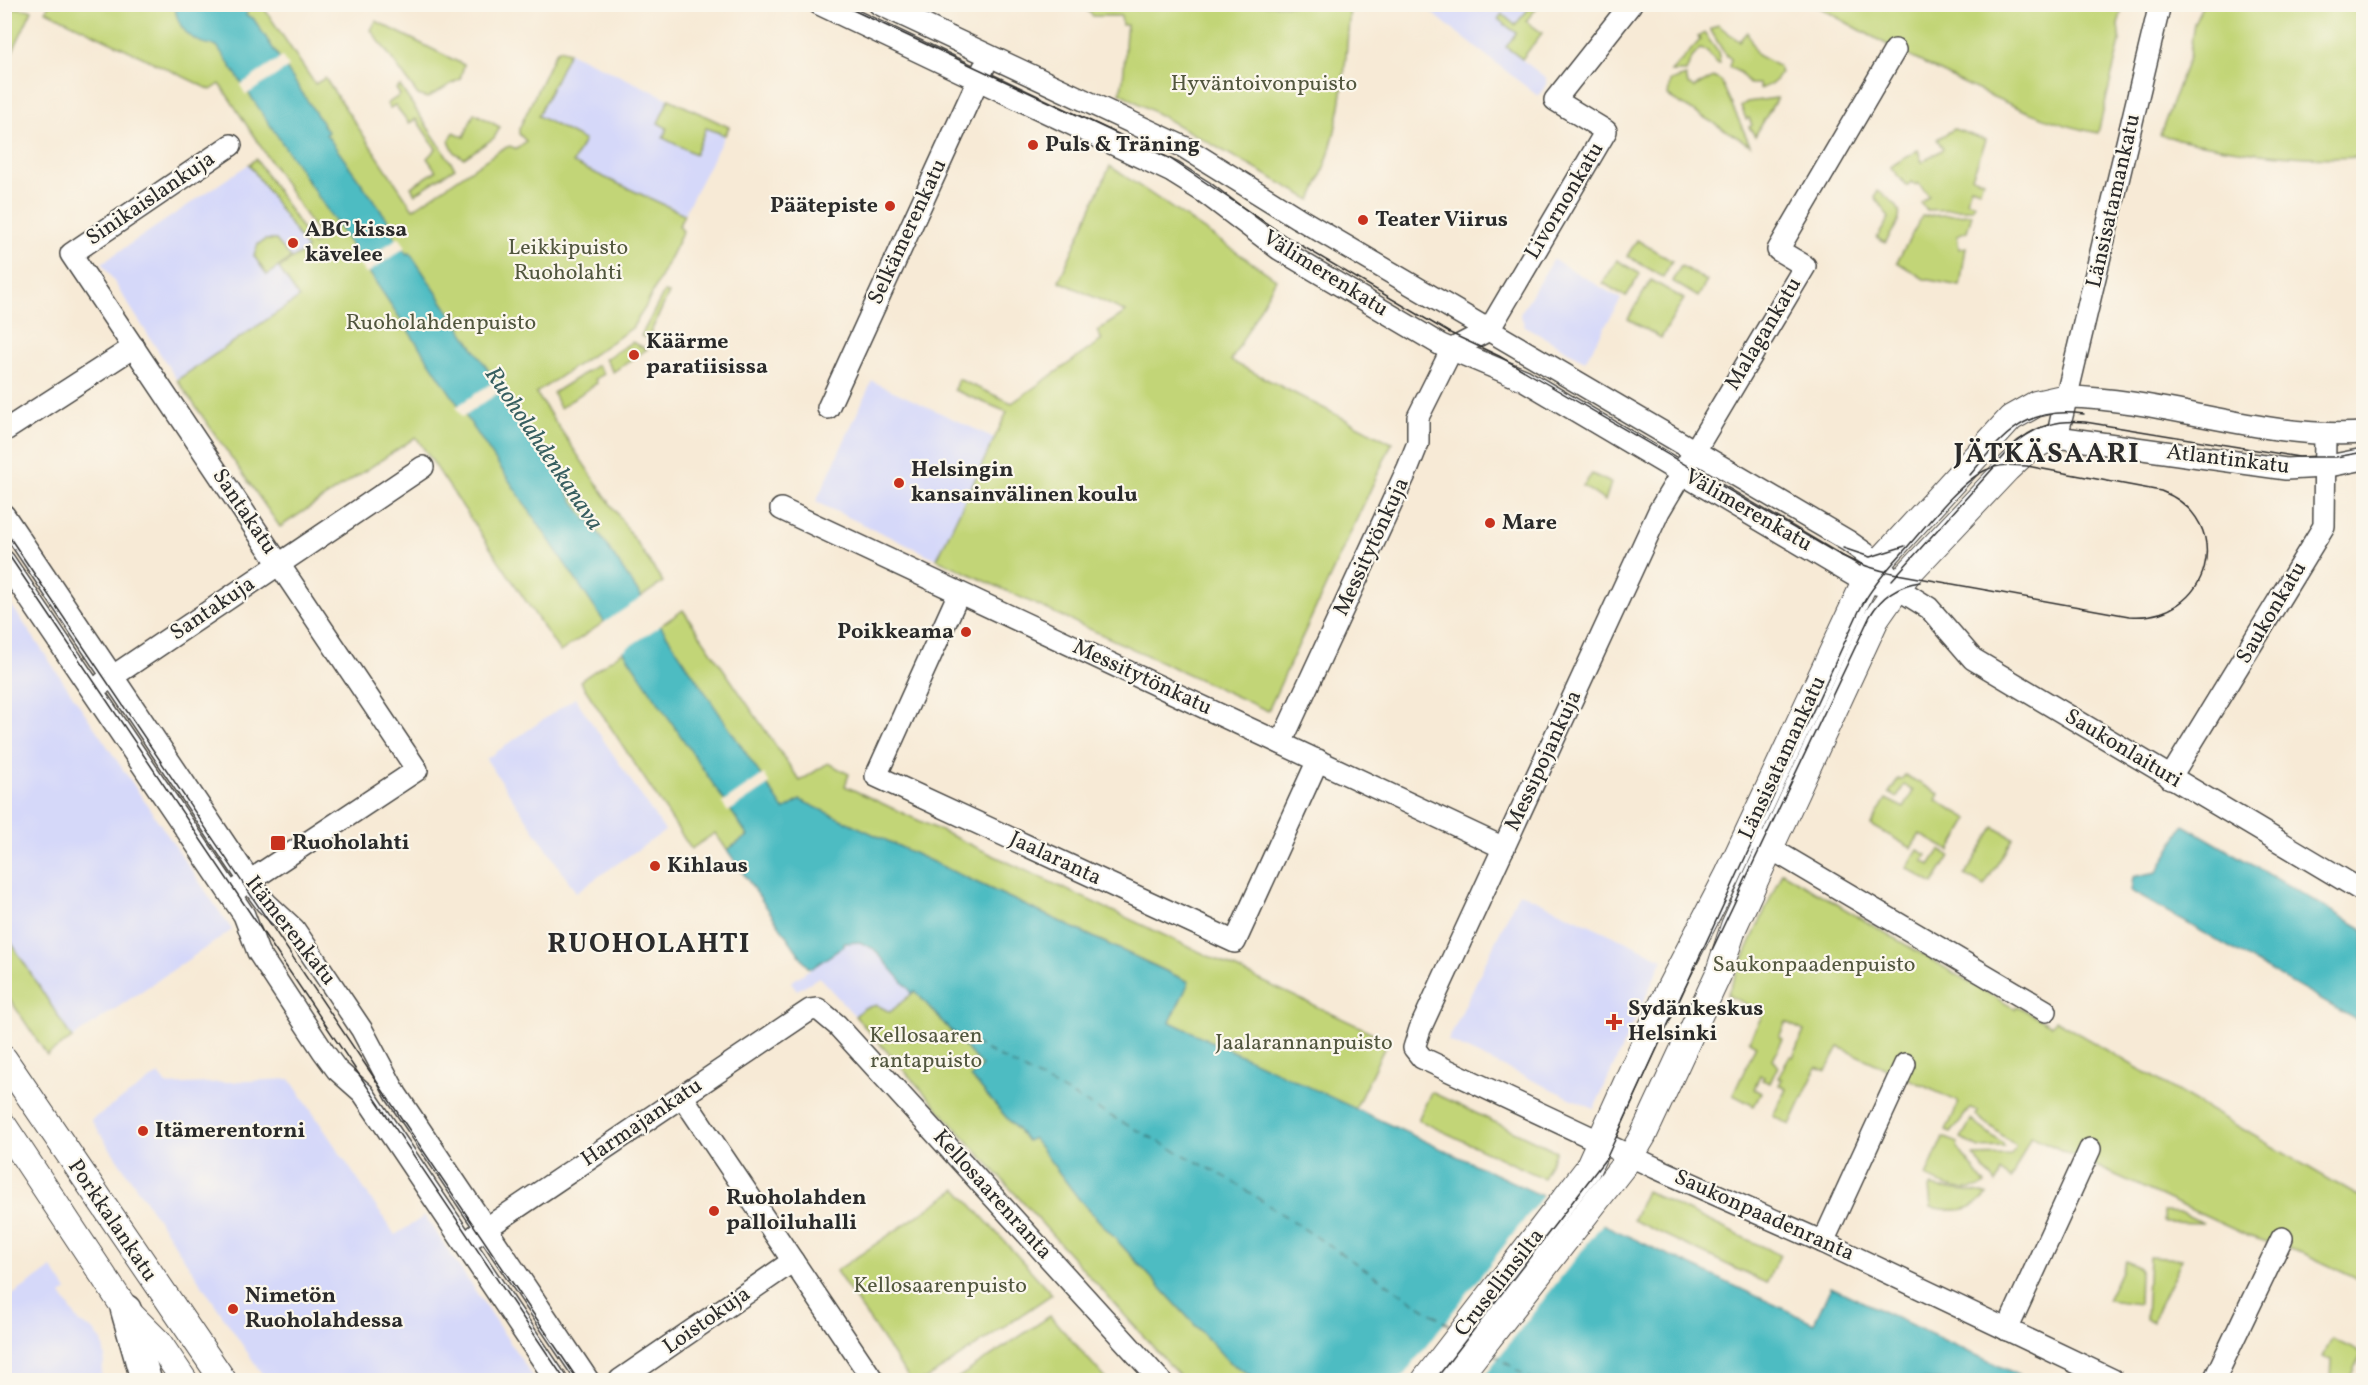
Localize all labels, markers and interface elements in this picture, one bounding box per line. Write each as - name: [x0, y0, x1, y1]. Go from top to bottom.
- park label: Hyväntoivonpuisto: [1171, 69, 1357, 100]
- street label: Länsisatamankatu: [2079, 111, 2149, 291]
- place label: Puls & Träning: [1045, 130, 1200, 161]
- street label: Livornonkatu: [1518, 136, 1612, 266]
- marker: Puls & Träning: [1026, 138, 1040, 152]
- street label: Sinikaislankuja: [80, 144, 222, 254]
- street label: Selkämerenkatu: [861, 154, 955, 310]
- place label: Päätepiste: [770, 191, 878, 222]
- marker: Päätepiste: [883, 199, 897, 213]
- place label: Teater Viirus: [1375, 205, 1508, 236]
- marker: Teater Viirus: [1356, 213, 1370, 227]
- place label: ABC kissa kävelee: [305, 215, 407, 271]
- street label: Välimerenkatu: [1256, 223, 1394, 325]
- park label: Leikkipuisto Ruoholahti: [508, 233, 628, 289]
- marker: ABC kissa kävelee: [286, 236, 300, 250]
- street label: Malagankatu: [1718, 272, 1810, 396]
- park label: Ruoholahdenpuisto: [346, 308, 536, 339]
- place label: Käärme paratiisissa: [646, 327, 768, 383]
- marker: Käärme paratiisissa: [627, 348, 641, 362]
- water label: Ruoholahdenkanava: [475, 360, 611, 538]
- district label: JÄTKÄSAARI: [1953, 435, 2140, 474]
- street label: Atlantinkatu: [2165, 437, 2291, 483]
- place label: Helsingin kansainvälinen koulu: [911, 455, 1138, 511]
- street label: Välimerenkatu: [1678, 462, 1818, 560]
- street label: Santakatu: [204, 463, 284, 561]
- street label: Messitytönkuja: [1326, 473, 1418, 621]
- marker: Helsingin kansainvälinen koulu: [892, 476, 906, 490]
- place label: Mare: [1502, 508, 1557, 539]
- marker: Mare: [1483, 516, 1497, 530]
- street label: Saukonkatu: [2229, 556, 2315, 670]
- street label: Santakuja: [164, 569, 262, 649]
- place label: Poikkeama: [837, 617, 954, 648]
- marker: Poikkeama: [959, 625, 973, 639]
- street label: Messitytönkatu: [1067, 632, 1217, 724]
- street label: Länsisatamankatu: [1731, 671, 1835, 845]
- street label: Messipojankuja: [1498, 685, 1590, 836]
- street label: Saukonlaituri: [2058, 702, 2188, 796]
- street label: Jaalaranta: [1004, 824, 1106, 894]
- place label: Ruoholahti: [292, 828, 410, 859]
- marker: Ruoholahti: [269, 834, 287, 852]
- place label: Kihlaus: [667, 851, 748, 882]
- marker: Kihlaus: [648, 859, 662, 873]
- street label: Itämerenkatu: [237, 869, 343, 993]
- district label: RUOHOLAHTI: [547, 925, 751, 964]
- park label: Saukonpaadenpuisto: [1713, 950, 1915, 981]
- place label: Sydänkeskus Helsinki: [1628, 994, 1764, 1050]
- marker: Sydänkeskus Helsinki: [1605, 1013, 1623, 1031]
- park label: Kellosaaren rantapuisto: [869, 1021, 983, 1077]
- park label: Jaalarannanpuisto: [1215, 1028, 1393, 1059]
- street label: Harmajankatu: [575, 1071, 709, 1175]
- place label: Itämerentorni: [155, 1116, 305, 1147]
- street label: Kellosaarenranta: [925, 1123, 1059, 1267]
- marker: Itämerentorni: [136, 1124, 150, 1138]
- street label: Porkkalankatu: [60, 1154, 164, 1288]
- street label: Saukonpaadenranta: [1669, 1162, 1859, 1270]
- place label: Ruoholahden palloiluhalli: [726, 1183, 866, 1239]
- marker: Ruoholahden palloiluhalli: [707, 1204, 721, 1218]
- street label: Crusellinsilta: [1448, 1222, 1552, 1344]
- park label: Kellosaarenpuisto: [853, 1271, 1027, 1302]
- street label: Loistokuja: [657, 1279, 757, 1363]
- place label: Nimetön Ruoholahdessa: [245, 1281, 403, 1337]
- marker: Nimetön Ruoholahdessa: [226, 1302, 240, 1316]

